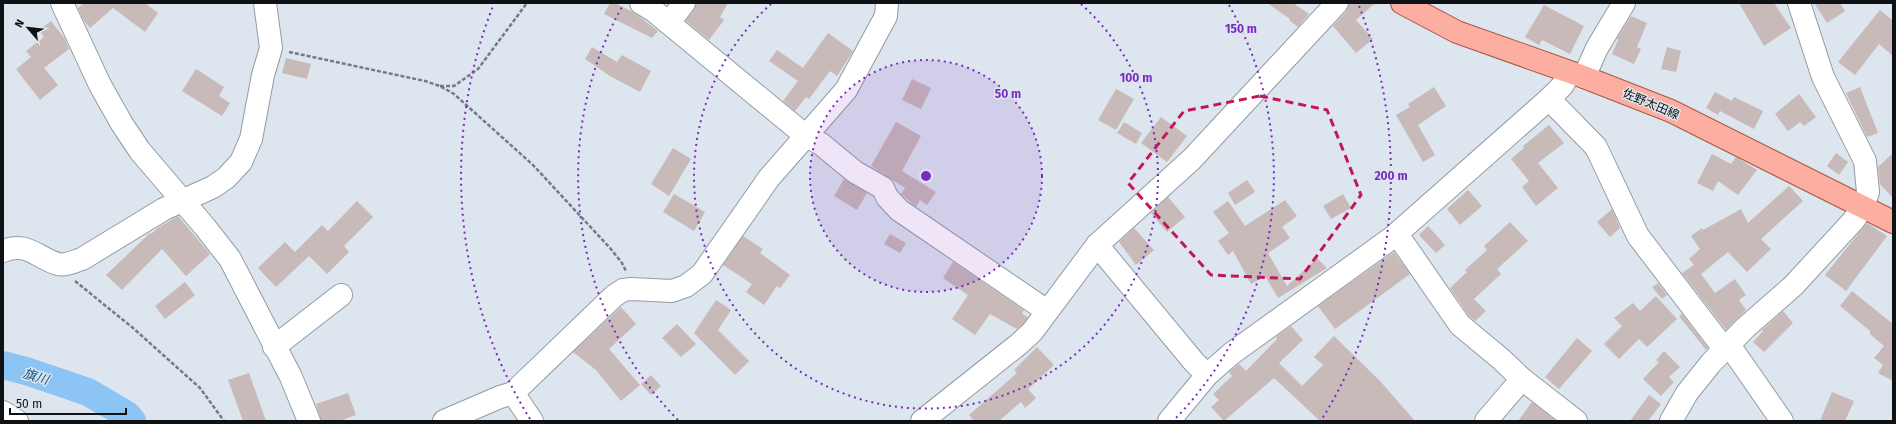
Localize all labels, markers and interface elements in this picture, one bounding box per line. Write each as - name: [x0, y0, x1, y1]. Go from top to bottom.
- north arrow: [8, 8, 48, 48]
- text: N: [12, 17, 27, 30]
- text: 150 m: [1225, 22, 1257, 36]
- text: 100 m: [1120, 71, 1152, 85]
- street label: 佐野太田線: [1621, 86, 1681, 122]
- text: 50 m: [995, 87, 1021, 101]
- centre of rings: [919, 169, 933, 183]
- text: 200 m: [1374, 169, 1408, 183]
- water label: 旗川: [21, 366, 52, 388]
- scale bar: [10, 390, 126, 416]
- text: 50 m: [16, 397, 42, 411]

